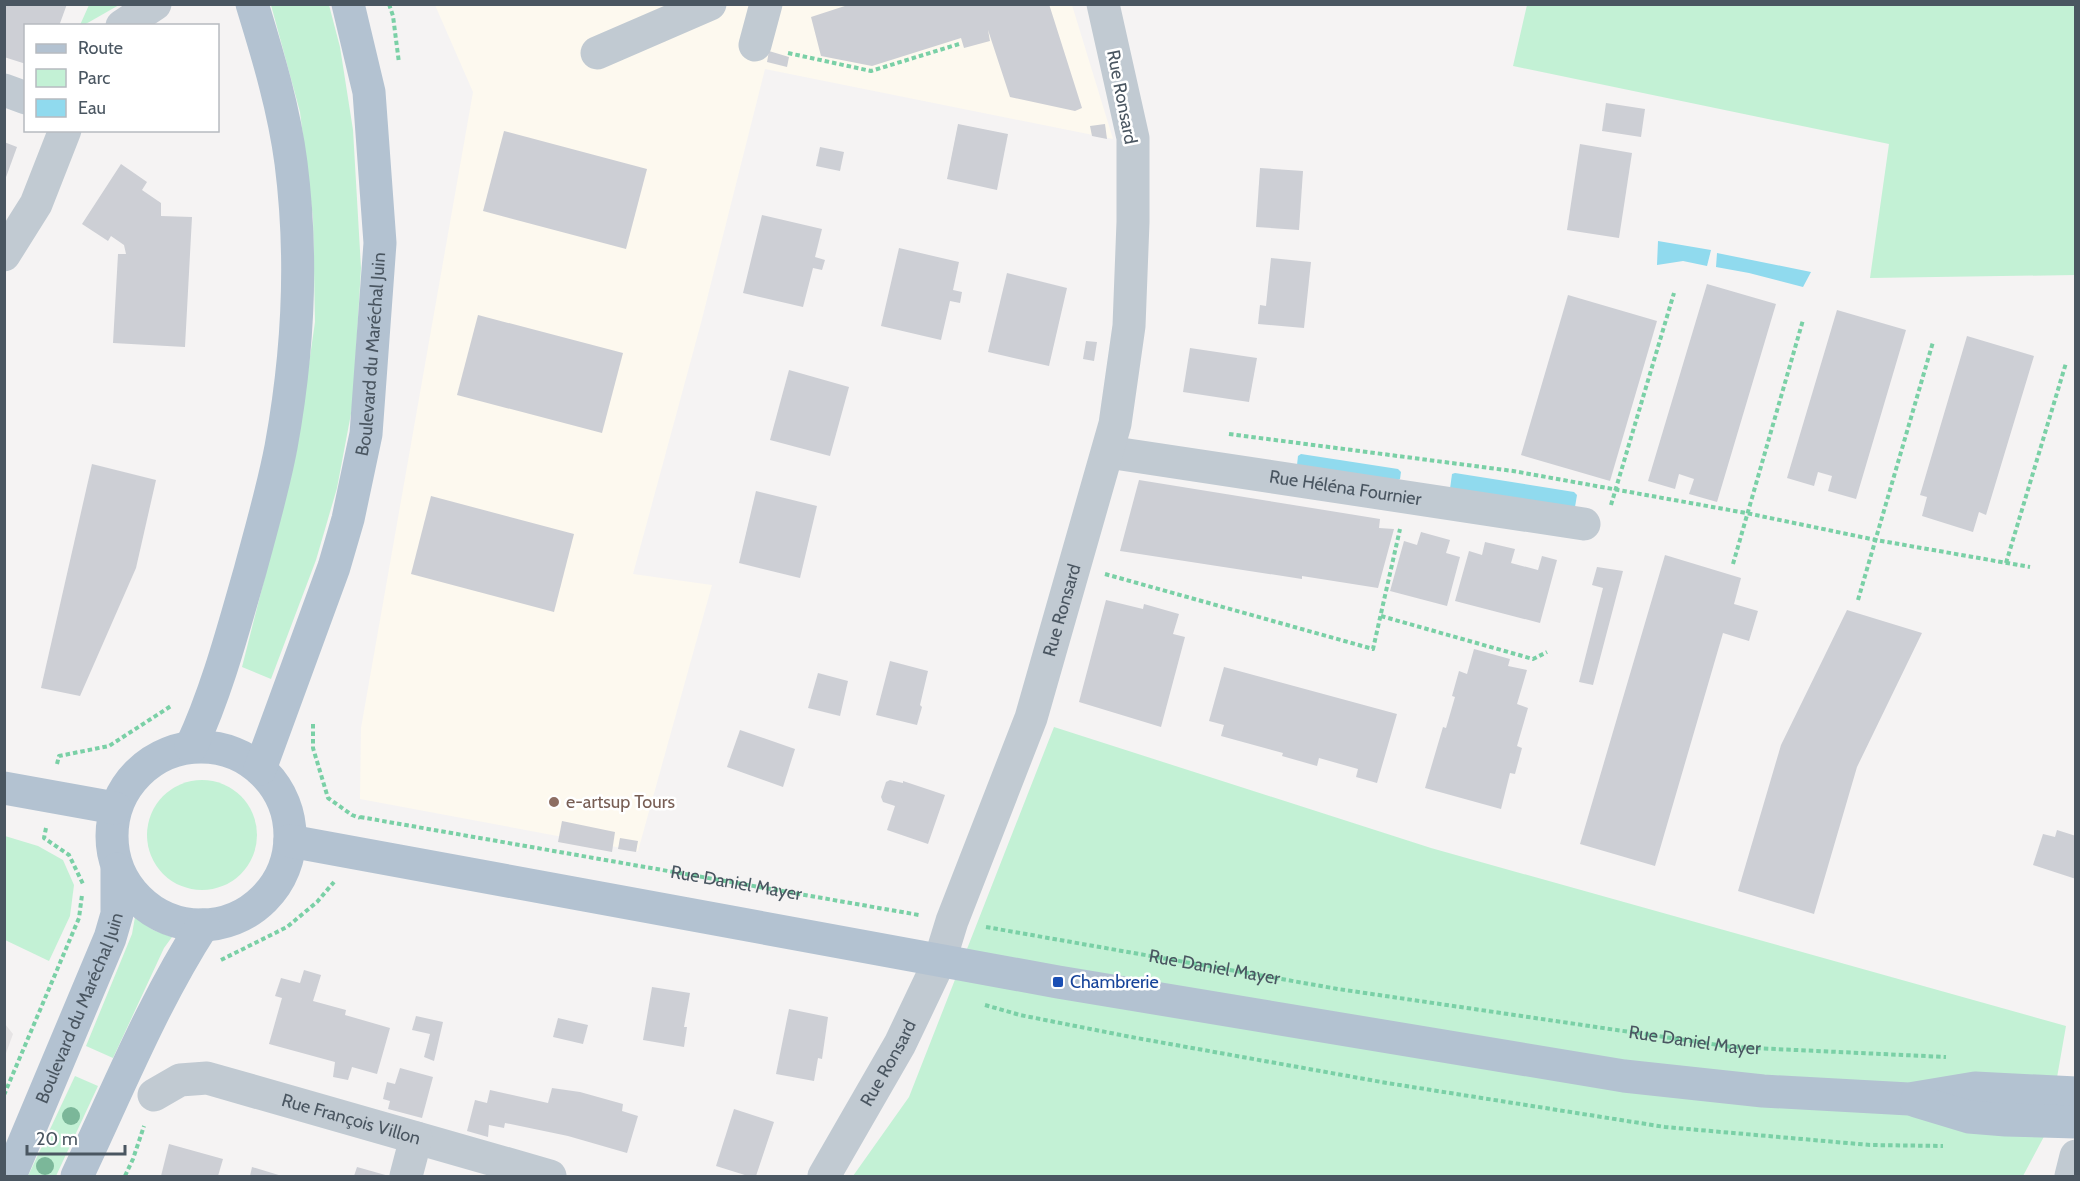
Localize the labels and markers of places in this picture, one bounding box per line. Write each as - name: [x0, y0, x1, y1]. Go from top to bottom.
- place label: e-artsup Tours: [566, 791, 675, 813]
- marker: e-artsup Tours: [547, 795, 561, 809]
- place label: Chambrerie: [1070, 971, 1159, 993]
- marker: Chambrerie: [1051, 975, 1065, 989]

